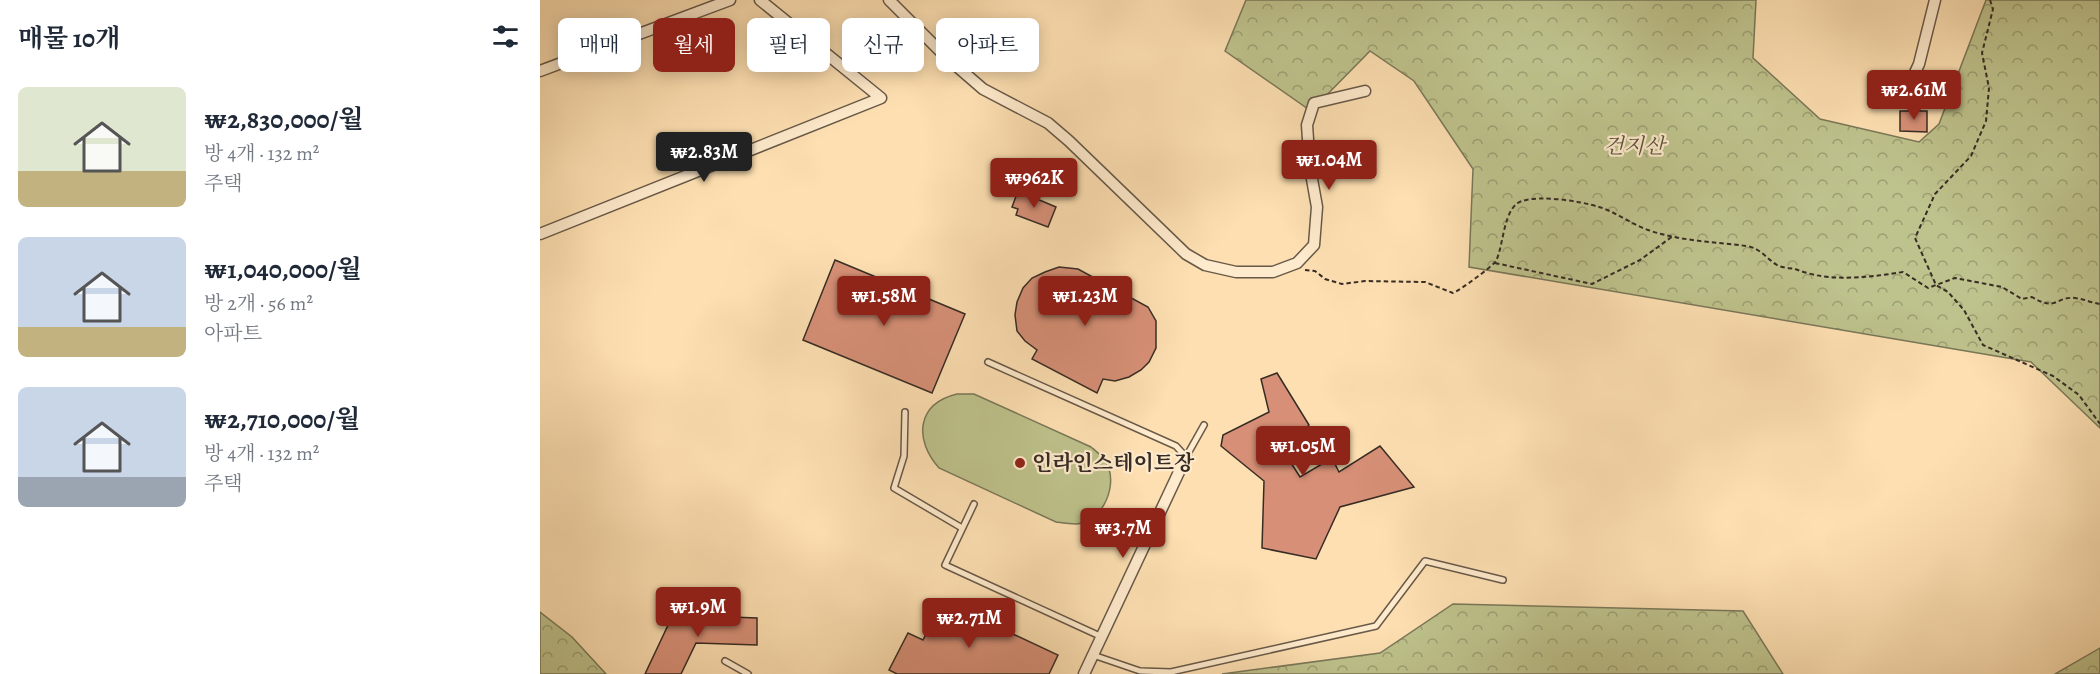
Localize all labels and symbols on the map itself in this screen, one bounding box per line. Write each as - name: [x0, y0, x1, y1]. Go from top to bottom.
- pin: ₩2.61M: [1865, 70, 1963, 121]
- pin: ₩2.83M: [655, 132, 753, 183]
- park label: 건지산: [1604, 132, 1667, 160]
- pin: ₩1.04M: [1280, 140, 1378, 191]
- pin: ₩962K: [992, 158, 1076, 209]
- pin: ₩1.58M: [835, 276, 933, 327]
- pin: ₩1.23M: [1036, 276, 1134, 327]
- pin: ₩1.05M: [1254, 426, 1352, 477]
- place label: 인라인스테이트장: [1032, 449, 1195, 477]
- marker: 인라인스테이트장: [1013, 456, 1027, 470]
- pin: ₩3.7M: [1081, 508, 1165, 559]
- pin: ₩1.9M: [656, 587, 740, 638]
- pin: ₩2.71M: [920, 598, 1018, 649]

